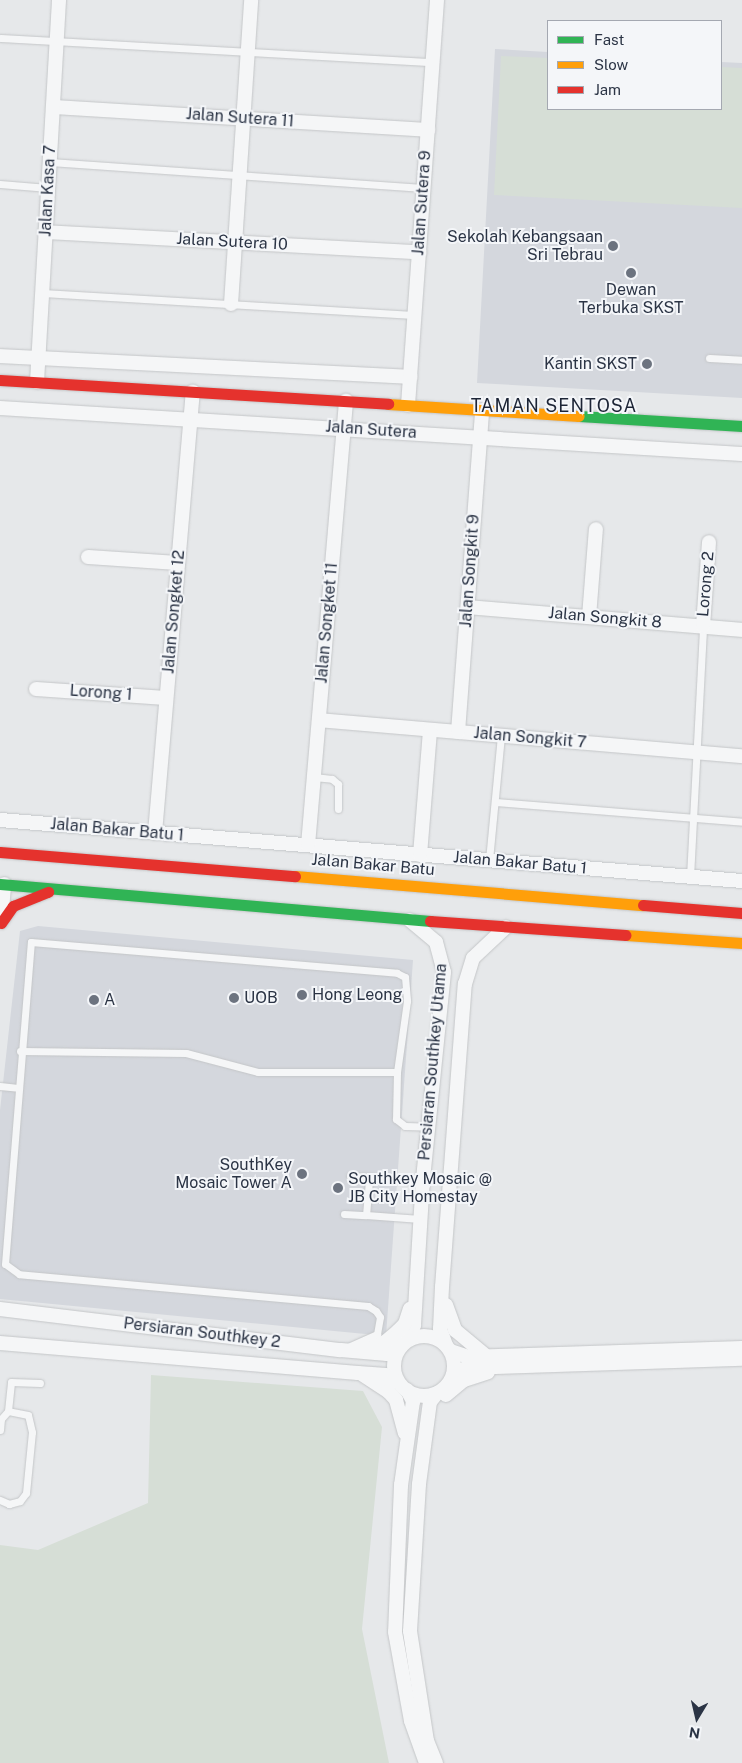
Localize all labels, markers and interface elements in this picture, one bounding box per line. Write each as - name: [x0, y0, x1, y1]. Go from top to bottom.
- legend: [547, 20, 722, 110]
- text: Fast: [594, 31, 624, 48]
- text: Slow: [594, 56, 628, 73]
- text: Jam: [594, 81, 621, 98]
- street label: Jalan Sutera 11: [185, 105, 295, 131]
- street label: Jalan Kasa 7: [36, 145, 60, 237]
- street label: Jalan Sutera 9: [409, 150, 435, 256]
- place label: Sekolah Kebangsaan Sri Tebrau: [447, 227, 603, 265]
- street label: Jalan Sutera 10: [176, 229, 288, 255]
- marker: Sekolah Kebangsaan Sri Tebrau: [607, 240, 619, 252]
- marker: Dewan Terbuka SKST: [625, 267, 637, 279]
- place label: Dewan Terbuka SKST: [578, 280, 684, 318]
- place label: Kantin SKST: [544, 354, 637, 374]
- marker: Kantin SKST: [641, 358, 653, 370]
- district label: TAMAN SENTOSA: [469, 395, 639, 417]
- street label: Jalan Sutera: [325, 417, 417, 443]
- street label: Jalan Songkit 9: [456, 514, 484, 628]
- street label: Jalan Songket 12: [159, 549, 189, 675]
- street label: Lorong 2: [694, 550, 718, 618]
- street label: Jalan Songket 11: [312, 562, 342, 684]
- street label: Jalan Songkit 8: [547, 603, 663, 633]
- street label: Lorong 1: [69, 681, 133, 705]
- street label: Jalan Songkit 7: [473, 723, 587, 753]
- street label: Jalan Bakar Batu 1: [49, 815, 185, 845]
- street label: Jalan Bakar Batu 1: [452, 848, 588, 878]
- street label: Jalan Bakar Batu: [310, 850, 436, 880]
- street label: Persiaran Southkey Utama: [415, 963, 451, 1161]
- place label: Hong Leong: [312, 985, 403, 1005]
- place label: UOB: [244, 988, 278, 1008]
- marker: Hong Leong: [296, 989, 308, 1001]
- place label: A: [104, 990, 115, 1010]
- marker: UOB: [228, 992, 240, 1004]
- marker: A: [88, 994, 100, 1006]
- place label: SouthKey Mosaic Tower A: [175, 1155, 292, 1193]
- marker: SouthKey Mosaic Tower A: [296, 1168, 308, 1180]
- place label: Southkey Mosaic @ JB City Homestay: [348, 1169, 492, 1207]
- marker: Southkey Mosaic @ JB City Homestay: [332, 1182, 344, 1194]
- street label: Persiaran Southkey 2: [122, 1314, 282, 1352]
- north arrow: [672, 1693, 722, 1743]
- text: N: [688, 1724, 701, 1742]

